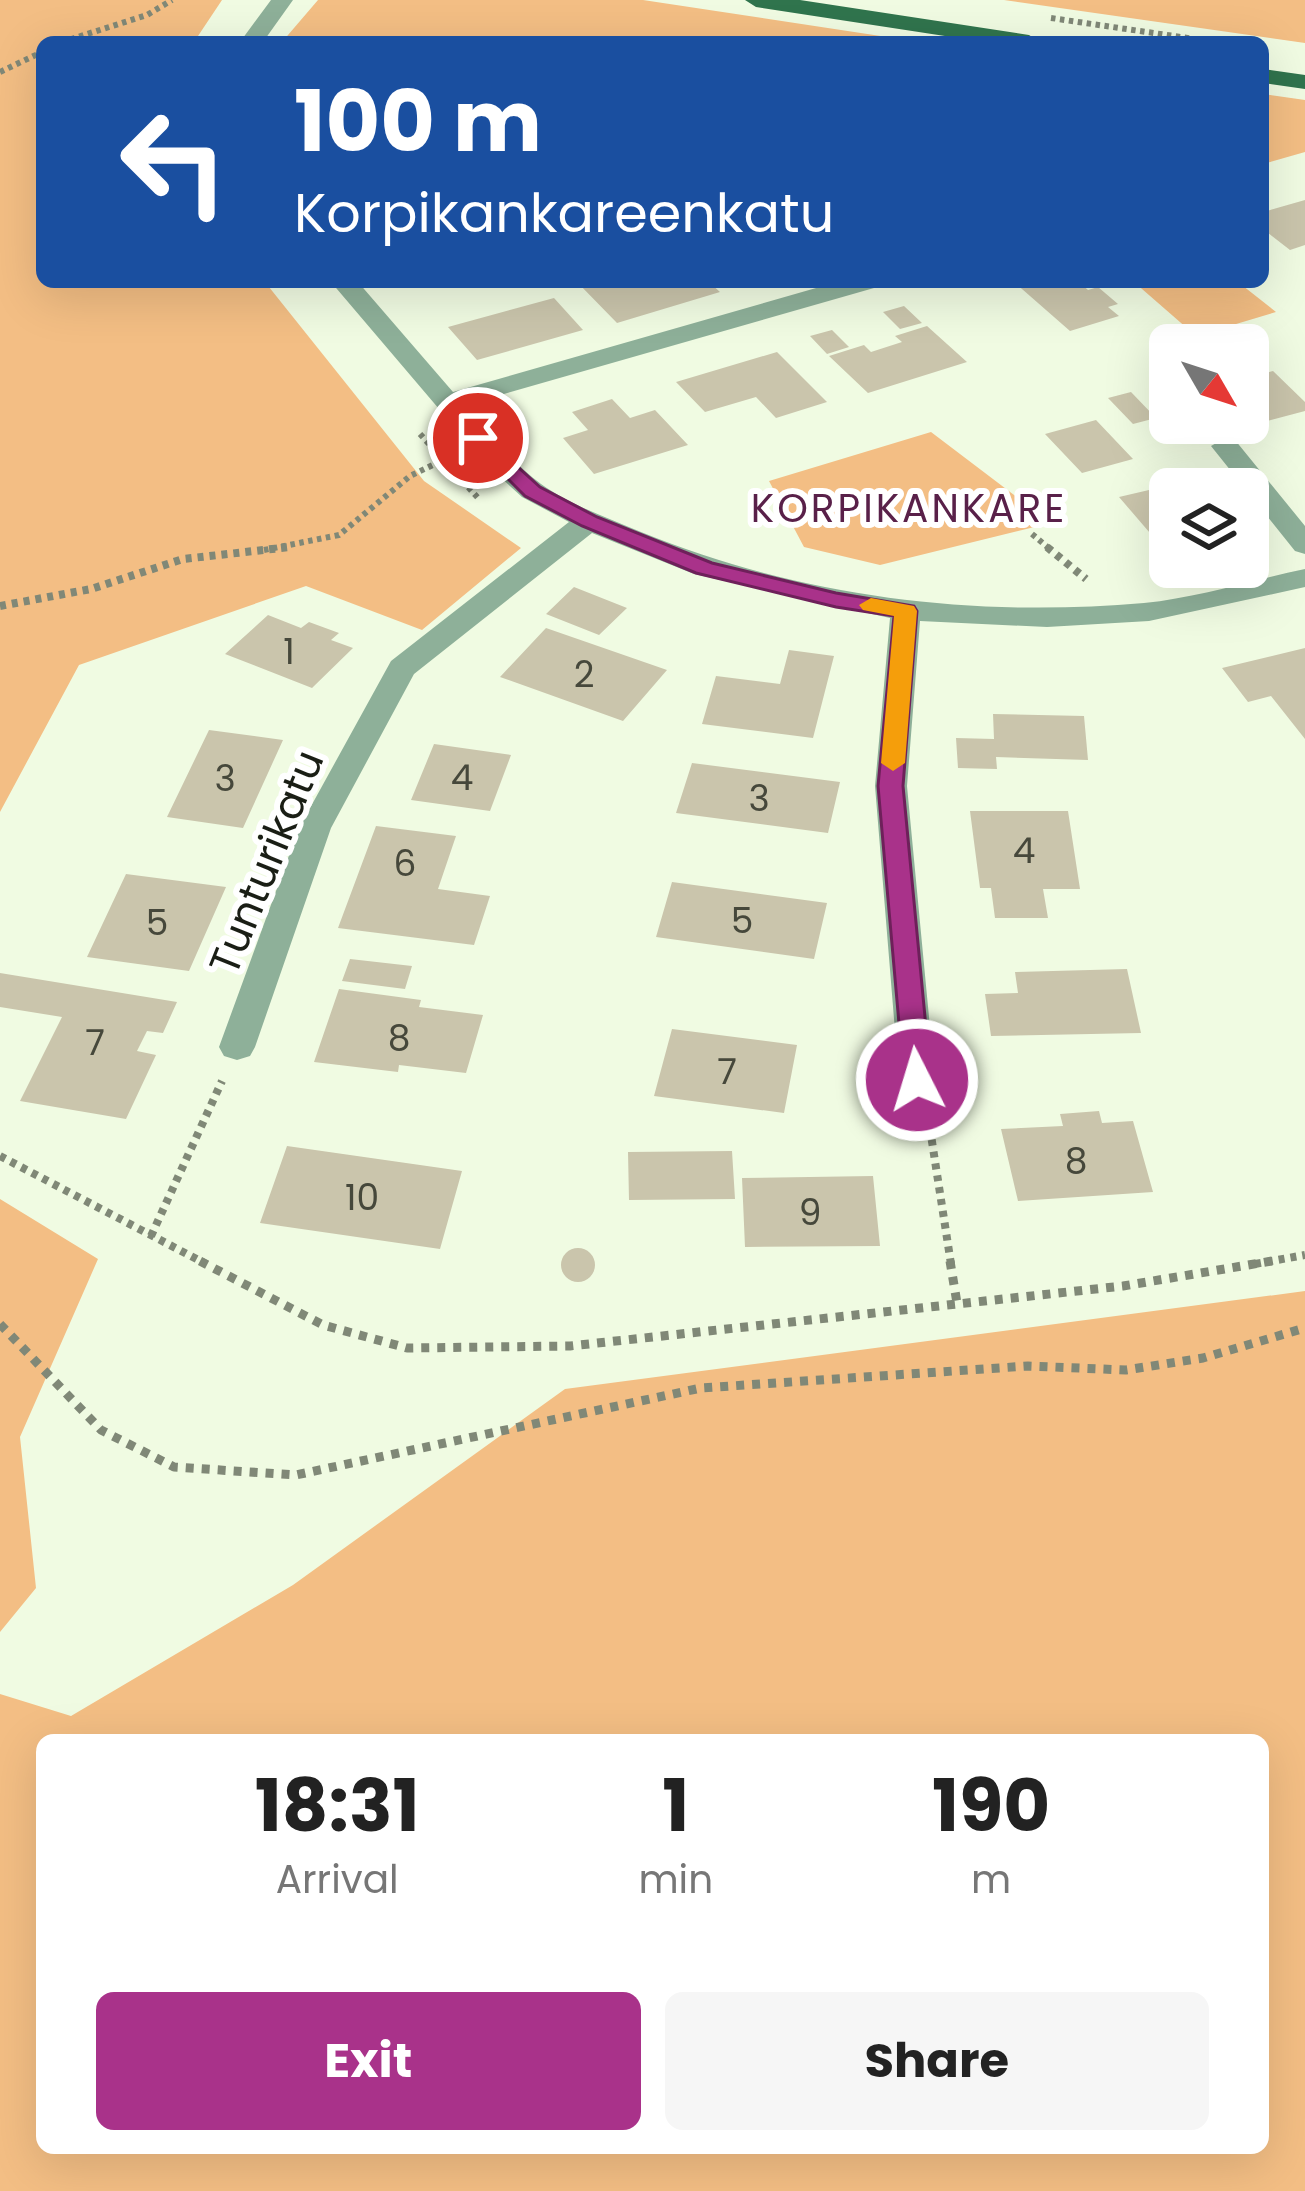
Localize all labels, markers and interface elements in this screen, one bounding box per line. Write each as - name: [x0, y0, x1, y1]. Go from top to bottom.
- text: 100 m: [294, 63, 542, 180]
- icon: left: [96, 84, 252, 240]
- text: Korpikankareenkatu: [294, 175, 834, 251]
- north arrow: [1149, 324, 1269, 444]
- map controls: [1149, 324, 1269, 588]
- pin: [427, 387, 529, 489]
- icon: arrive: [445, 405, 511, 471]
- button: layers: [1149, 468, 1269, 588]
- district label: KORPIKANKARE: [751, 481, 1067, 536]
- house number: 1: [283, 626, 295, 677]
- house number: 2: [574, 649, 594, 700]
- street label: Tunturikatu: [195, 741, 338, 983]
- house number: 4: [451, 752, 473, 803]
- house number: 3: [214, 753, 236, 804]
- house number: 3: [748, 773, 770, 824]
- house number: 4: [1013, 825, 1035, 876]
- house number: 6: [394, 838, 416, 889]
- house number: 5: [731, 895, 753, 946]
- house number: 5: [146, 897, 168, 948]
- house number: 8: [388, 1013, 410, 1064]
- house number: 7: [85, 1017, 105, 1068]
- position arrow: [854, 1017, 980, 1143]
- house number: 7: [717, 1046, 737, 1097]
- house number: 8: [1065, 1136, 1087, 1187]
- house number: 10: [345, 1172, 379, 1223]
- house number: 9: [799, 1187, 821, 1238]
- text: 18:31: [255, 1755, 420, 1856]
- text: 1: [662, 1755, 689, 1856]
- text: 190: [932, 1755, 1050, 1856]
- text: Arrival: [276, 1852, 399, 1907]
- text: min: [638, 1852, 713, 1907]
- text: m: [971, 1852, 1011, 1907]
- button: Exit: [96, 1992, 641, 2130]
- button: Share: [665, 1992, 1209, 2130]

